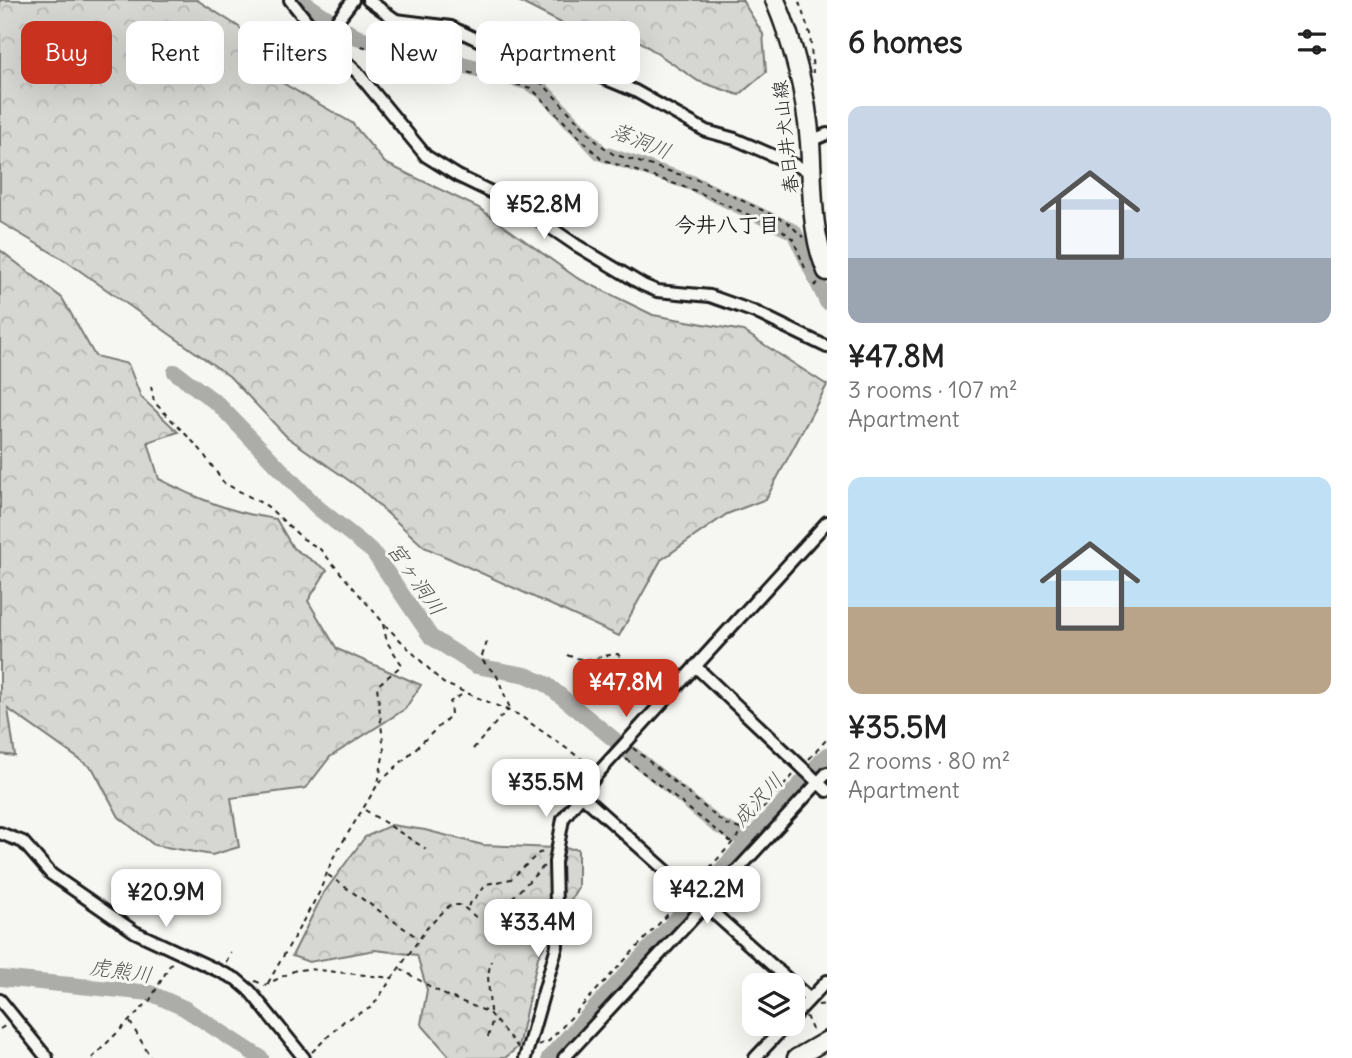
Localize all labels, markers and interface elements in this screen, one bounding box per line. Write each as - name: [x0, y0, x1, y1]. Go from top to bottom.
- chip: Buy: [21, 21, 112, 84]
- chip: Rent: [126, 21, 224, 84]
- chip: Filters: [238, 21, 352, 84]
- chip: New: [366, 21, 462, 84]
- chip: Apartment: [476, 21, 640, 84]
- text: 6 homes: [848, 23, 963, 61]
- icon: filters: [1293, 23, 1331, 61]
- street label: 春日井犬山線: [767, 79, 803, 195]
- water label: 落洞川: [607, 116, 675, 165]
- icon: home: [1027, 152, 1153, 278]
- pin: ¥52.8M: [487, 182, 601, 241]
- text: ¥52.8M: [506, 189, 582, 218]
- district label: 今井八丁目: [675, 211, 780, 238]
- text: ¥47.8M: [848, 337, 945, 375]
- text: 3 rooms · 107 m²: [848, 375, 1018, 404]
- text: Apartment: [848, 404, 960, 433]
- icon: home: [1027, 523, 1153, 649]
- water label: 宮ヶ洞川: [381, 537, 452, 621]
- pin: ¥47.8M: [569, 660, 683, 719]
- text: ¥47.8M: [589, 667, 663, 696]
- text: ¥35.5M: [848, 708, 948, 746]
- text: 2 rooms · 80 m²: [848, 746, 1010, 775]
- pin: ¥35.5M: [489, 760, 603, 819]
- text: ¥35.5M: [508, 767, 584, 796]
- water label: 成沢川: [726, 767, 789, 832]
- text: Apartment: [848, 775, 960, 804]
- pin: ¥42.2M: [650, 866, 764, 926]
- pin: ¥20.9M: [109, 870, 223, 929]
- text: ¥42.2M: [669, 874, 745, 903]
- text: ¥20.9M: [127, 877, 205, 906]
- pin: ¥33.4M: [481, 900, 595, 959]
- text: ¥33.4M: [500, 907, 576, 936]
- water label: 虎熊川: [88, 953, 154, 988]
- map controls: [742, 973, 805, 1036]
- button: layers: [742, 973, 805, 1036]

